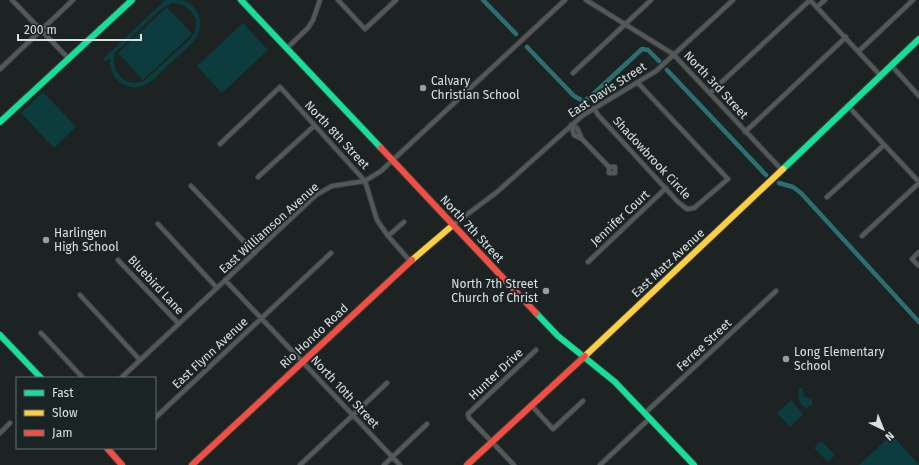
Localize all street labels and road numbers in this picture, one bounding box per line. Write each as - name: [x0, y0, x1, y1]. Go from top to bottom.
- street label: North 3rd Street: [681, 48, 751, 122]
- street label: East Davis Street: [565, 59, 649, 120]
- street label: North 8th Street: [302, 98, 373, 172]
- street label: Shadowbrook Circle: [610, 114, 694, 202]
- street label: East Williamson Avenue: [216, 180, 322, 276]
- street label: Jennifer Court: [588, 187, 653, 249]
- street label: North 7th Street: [437, 192, 507, 266]
- street label: East Matz Avenue: [629, 226, 707, 300]
- street label: Bluebird Lane: [125, 253, 187, 317]
- street label: Rio Hondo Road: [277, 301, 351, 371]
- street label: East Flynn Avenue: [169, 314, 251, 392]
- street label: Ferree Street: [674, 316, 735, 374]
- street label: Hunter Drive: [466, 345, 526, 403]
- street label: North 10th Street: [308, 353, 382, 431]

